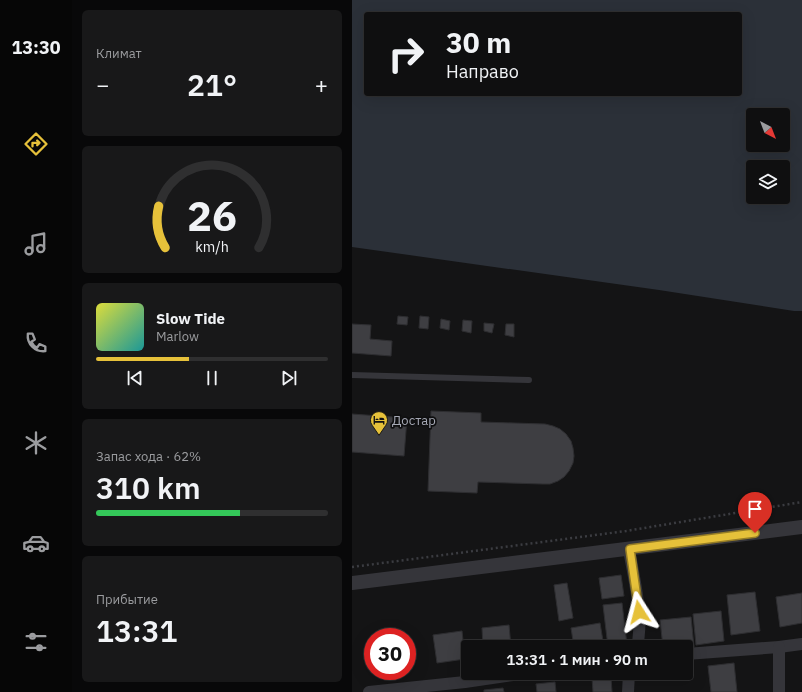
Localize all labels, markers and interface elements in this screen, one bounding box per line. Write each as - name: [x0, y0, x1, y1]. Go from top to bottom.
- text: 30 m: [446, 24, 511, 61]
- icon: right: [380, 28, 432, 80]
- text: 13:30: [11, 36, 61, 59]
- text: Климат: [96, 45, 142, 62]
- text: Направо: [446, 60, 519, 83]
- text: 21°: [187, 65, 237, 104]
- text: −: [96, 70, 109, 99]
- text: +: [315, 70, 328, 99]
- north arrow: [746, 108, 790, 152]
- map controls: [746, 108, 790, 204]
- icon: directions: [22, 130, 50, 158]
- button: layers: [746, 160, 790, 204]
- text: 26: [187, 187, 237, 241]
- icon: music: [22, 230, 50, 258]
- text: km/h: [195, 236, 229, 255]
- text: Slow Tide: [156, 309, 225, 328]
- text: Marlow: [156, 328, 199, 345]
- icon: phone: [22, 329, 50, 357]
- icon: previous: [124, 367, 146, 389]
- icon: pause: [201, 367, 223, 389]
- icon: next: [278, 367, 300, 389]
- hotel icon: Достар: [369, 410, 389, 435]
- place label: Достар: [392, 412, 436, 429]
- icon: climate: [22, 429, 50, 457]
- text: Запас хода · 62%: [96, 448, 201, 465]
- text: 310 km: [96, 468, 201, 507]
- pin: [738, 492, 772, 533]
- icon: arrive: [744, 498, 766, 520]
- icon: car: [22, 529, 50, 557]
- text: Прибытие: [96, 591, 158, 608]
- position arrow: [618, 591, 660, 633]
- text: 13:31: [96, 611, 178, 650]
- icon: filters: [22, 628, 50, 656]
- speed limit sign: 30: [364, 628, 416, 680]
- text: 13:31 · 1 мин · 90 m: [506, 650, 648, 669]

